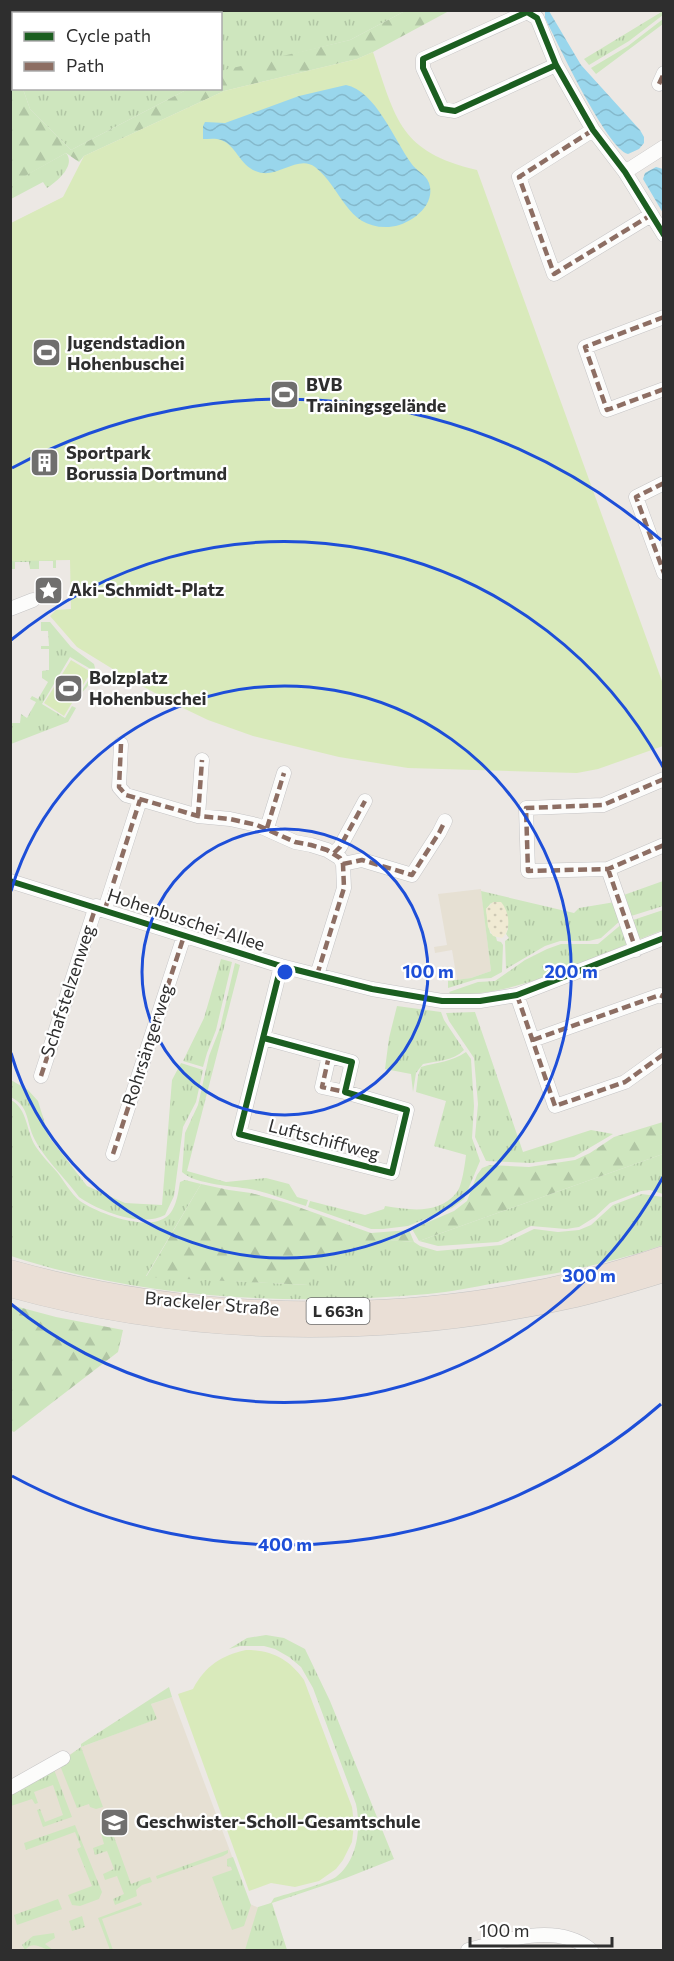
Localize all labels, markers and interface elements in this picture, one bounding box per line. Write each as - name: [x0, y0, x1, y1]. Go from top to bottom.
- legend: [12, 12, 222, 90]
- text: Cycle path: [66, 24, 151, 46]
- text: Path: [66, 54, 104, 76]
- place label: Jugendstadion Hohenbuschei: [67, 331, 185, 374]
- sports icon: Jugendstadion Hohenbuschei: [30, 337, 62, 369]
- place label: BVB Trainingsgelände: [306, 373, 446, 416]
- sports icon: BVB Trainingsgelände: [269, 379, 301, 411]
- place label: Sportpark Borussia Dortmund: [66, 441, 227, 484]
- building icon: Sportpark Borussia Dortmund: [29, 447, 61, 479]
- place icon: Aki-Schmidt-Platz: [32, 574, 64, 606]
- place label: Aki-Schmidt-Platz: [69, 578, 224, 600]
- place label: Bolzplatz Hohenbuschei: [89, 666, 207, 709]
- sports icon: Bolzplatz Hohenbuschei: [52, 672, 84, 704]
- street label: Hohenbuschei-Allee: [105, 883, 268, 955]
- street label: Schafstelzenweg: [35, 922, 99, 1059]
- text: 100 m: [402, 960, 454, 982]
- text: 200 m: [544, 960, 598, 982]
- centre of rings: [275, 962, 295, 982]
- street label: Rohrsängerweg: [117, 981, 177, 1108]
- street label: Luftschiffweg: [266, 1114, 382, 1164]
- text: 300 m: [562, 1264, 616, 1286]
- street label: Brackeler Straße: [144, 1286, 280, 1320]
- road number: L 663n: [306, 1298, 370, 1324]
- text: 400 m: [258, 1533, 312, 1555]
- school or university icon: Geschwister-Scholl-Gesamtschule: [99, 1806, 131, 1838]
- place label: Geschwister-Scholl-Gesamtschule: [136, 1810, 420, 1832]
- scale bar: [470, 1910, 612, 1948]
- text: 100 m: [479, 1919, 529, 1941]

